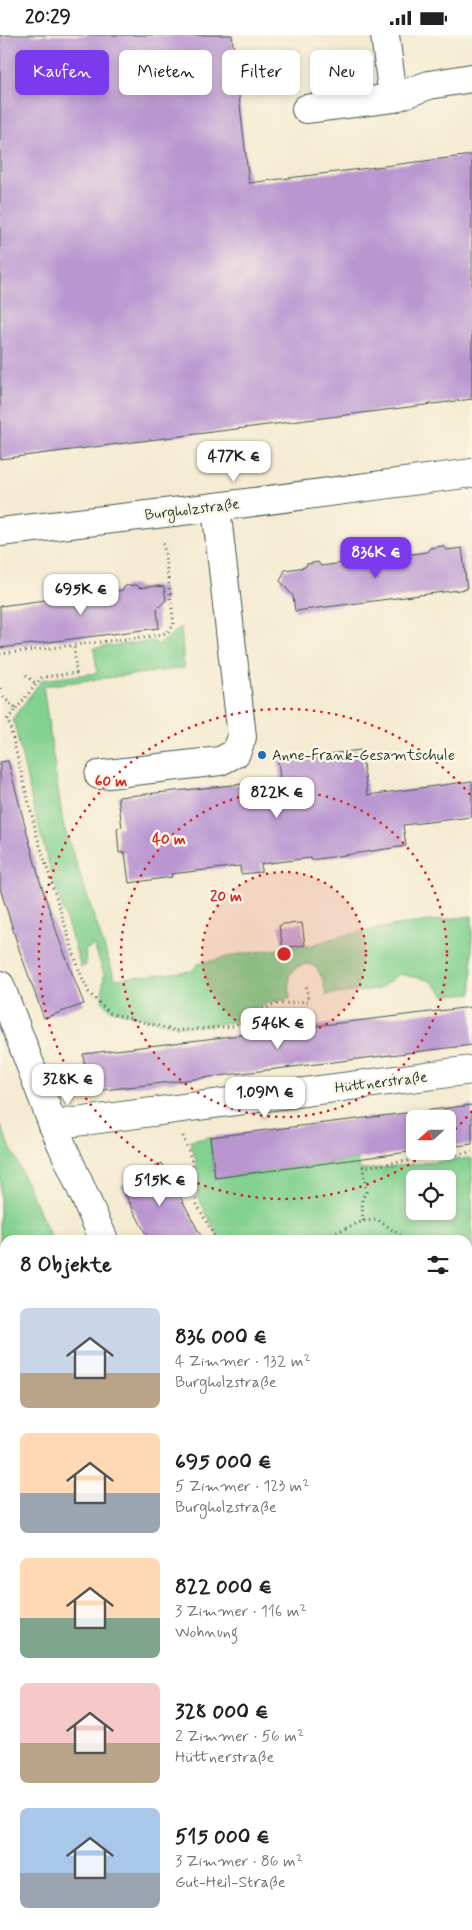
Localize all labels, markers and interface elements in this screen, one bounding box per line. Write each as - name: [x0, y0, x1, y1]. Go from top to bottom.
- text: 20:29: [25, 5, 71, 30]
- chip: Kaufen: [15, 50, 109, 95]
- chip: Mieten: [119, 50, 212, 95]
- chip: Filter: [222, 50, 300, 95]
- chip: Neu: [310, 50, 373, 95]
- pin: 477K €: [193, 441, 275, 483]
- text: 477K €: [208, 446, 260, 467]
- street label: Burgholzstraße: [144, 494, 241, 527]
- pin: 836K €: [335, 537, 417, 579]
- text: 836K €: [351, 542, 401, 563]
- pin: 695K €: [40, 573, 122, 616]
- text: 695K €: [55, 579, 107, 600]
- place label: Anne-Frank-Gesamtschule: [272, 746, 455, 766]
- marker: Anne-Frank-Gesamtschule: [256, 749, 268, 761]
- text: 60 m: [95, 772, 127, 792]
- pin: 822K €: [236, 777, 318, 819]
- text: 822K €: [250, 782, 304, 803]
- text: 40 m: [152, 830, 186, 850]
- text: 20 m: [210, 887, 242, 907]
- centre of rings: [275, 945, 293, 963]
- pin: 546K €: [237, 1007, 319, 1050]
- text: 546K €: [252, 1013, 304, 1034]
- pin: 328K €: [27, 1063, 109, 1106]
- street label: Hüttnerstraße: [334, 1067, 429, 1099]
- text: 328K €: [43, 1069, 93, 1090]
- pin: 1.09M €: [219, 1077, 311, 1119]
- text: 1.09M €: [236, 1082, 294, 1103]
- north arrow: [406, 1110, 456, 1160]
- map controls: [406, 1110, 456, 1220]
- pin: 515K €: [119, 1165, 201, 1207]
- text: 515K €: [134, 1170, 186, 1191]
- button: locate: [406, 1170, 456, 1220]
- text: 8 Objekte: [20, 1251, 112, 1279]
- icon: filters: [424, 1251, 452, 1279]
- text: 836 000 €: [175, 1323, 267, 1351]
- icon: home: [60, 1328, 120, 1388]
- text: 4 Zimmer · 132 m²: [175, 1351, 310, 1372]
- text: Burgholzstraße: [175, 1372, 277, 1393]
- text: 695 000 €: [175, 1448, 271, 1476]
- icon: home: [60, 1453, 120, 1513]
- text: 5 Zimmer · 123 m²: [175, 1476, 309, 1497]
- text: Burgholzstraße: [175, 1497, 277, 1518]
- text: 822 000 €: [175, 1573, 272, 1601]
- icon: home: [60, 1578, 120, 1638]
- text: 3 Zimmer · 116 m²: [175, 1601, 307, 1622]
- text: Wohnung: [175, 1622, 238, 1643]
- text: 328 000 €: [175, 1698, 268, 1726]
- icon: home: [60, 1703, 120, 1763]
- text: 2 Zimmer · 56 m²: [175, 1726, 304, 1747]
- text: Hüttnerstraße: [175, 1747, 274, 1768]
- text: 515 000 €: [175, 1823, 270, 1851]
- icon: home: [60, 1828, 120, 1888]
- text: 3 Zimmer · 86 m²: [175, 1851, 303, 1872]
- text: Gut-Heil-Straße: [175, 1872, 286, 1893]

